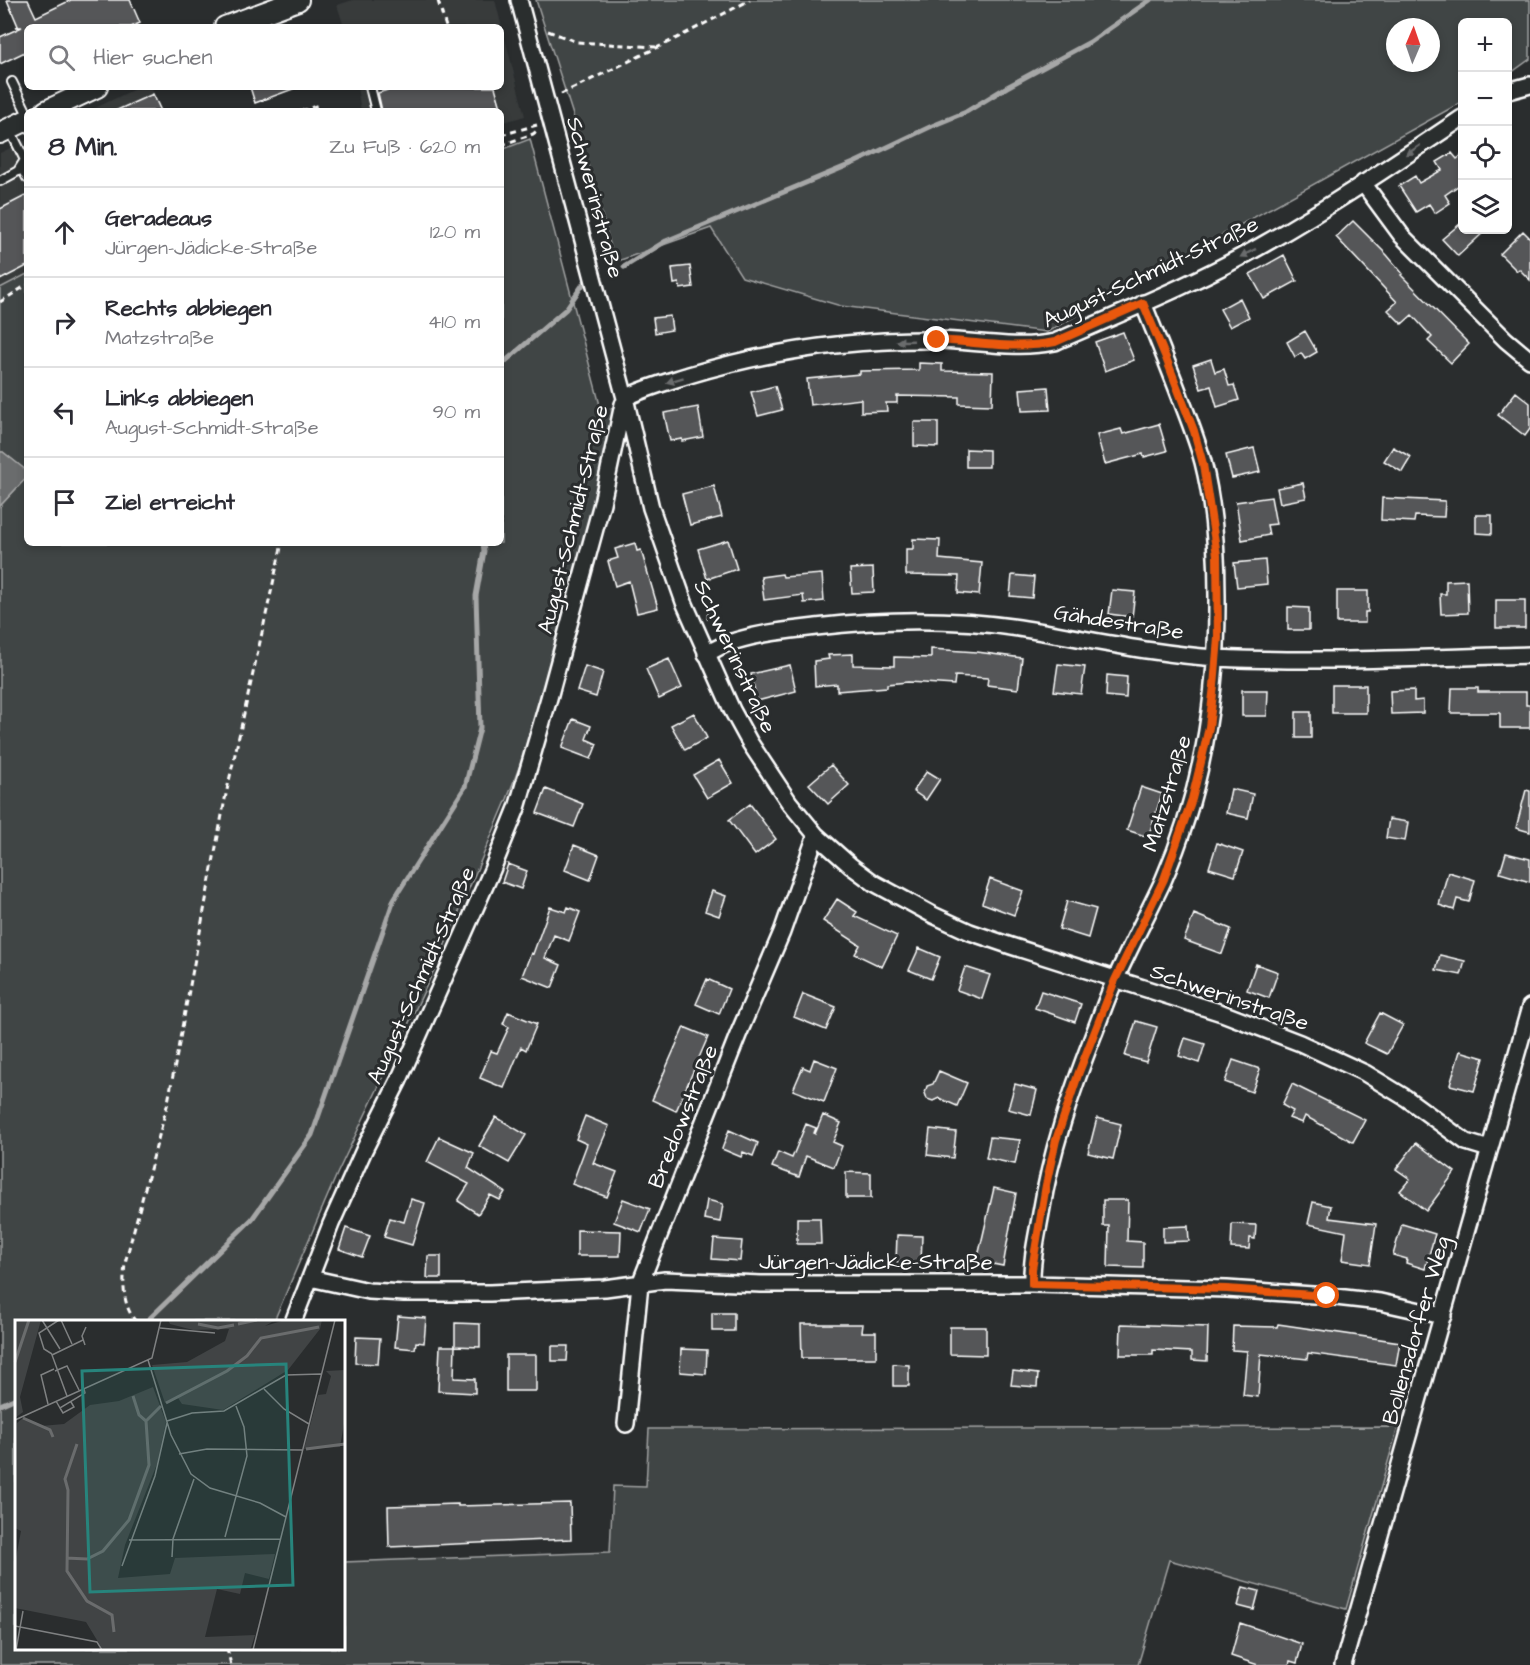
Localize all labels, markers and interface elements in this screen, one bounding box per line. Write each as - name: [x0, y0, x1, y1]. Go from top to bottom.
- north arrow: [1386, 18, 1440, 72]
- map controls: [1458, 18, 1512, 234]
- button: +: [1458, 18, 1512, 72]
- search box: [24, 24, 504, 90]
- icon: search: [45, 41, 78, 74]
- text: Hier suchen: [93, 42, 212, 73]
- button: −: [1458, 72, 1512, 126]
- street label: Schwerinstraße: [558, 113, 631, 282]
- button: locate: [1458, 126, 1512, 180]
- text: 8 Min.: [48, 129, 117, 165]
- text: Zu Fuß · 620 m: [329, 133, 480, 161]
- one-way arrow: [1405, 145, 1422, 156]
- button: layers: [1458, 180, 1512, 234]
- text: Geradeaus: [105, 203, 212, 234]
- street label: August-Schmidt-Straße: [1038, 209, 1264, 337]
- icon: ahead: [48, 216, 81, 249]
- text: 120 m: [430, 218, 480, 246]
- text: Jürgen-Jädicke-Straße: [105, 234, 317, 262]
- one-way arrow: [1239, 248, 1256, 258]
- text: Rechts abbiegen: [105, 293, 272, 324]
- icon: right: [48, 306, 81, 339]
- text: 410 m: [428, 308, 480, 336]
- text: Matzstraße: [105, 324, 214, 352]
- route end: [923, 326, 949, 352]
- one-way arrow: [895, 336, 914, 345]
- one-way arrow: [666, 375, 684, 385]
- text: Links abbiegen: [105, 383, 253, 414]
- icon: left: [48, 396, 81, 429]
- text: 90 m: [432, 398, 480, 426]
- street label: August-Schmidt-Straße: [530, 402, 618, 637]
- text: August-Schmidt-Straße: [105, 414, 319, 442]
- icon: arrive: [48, 486, 81, 519]
- text: Ziel erreicht: [105, 487, 235, 518]
- street label: Schwerinstraße: [686, 575, 784, 738]
- street label: Gähdestraße: [1051, 597, 1186, 648]
- street label: Matzstraße: [1135, 731, 1200, 855]
- street label: August-Schmidt-Straße: [359, 862, 484, 1090]
- street label: Schwerinstraße: [1146, 956, 1313, 1039]
- street label: Bredowstraße: [641, 1040, 726, 1193]
- street label: Bollensdorfer Weg: [1375, 1233, 1459, 1428]
- street label: Jürgen-Jädicke-Straße: [759, 1247, 993, 1279]
- route start: [1313, 1282, 1339, 1308]
- inset map: [15, 1320, 345, 1650]

